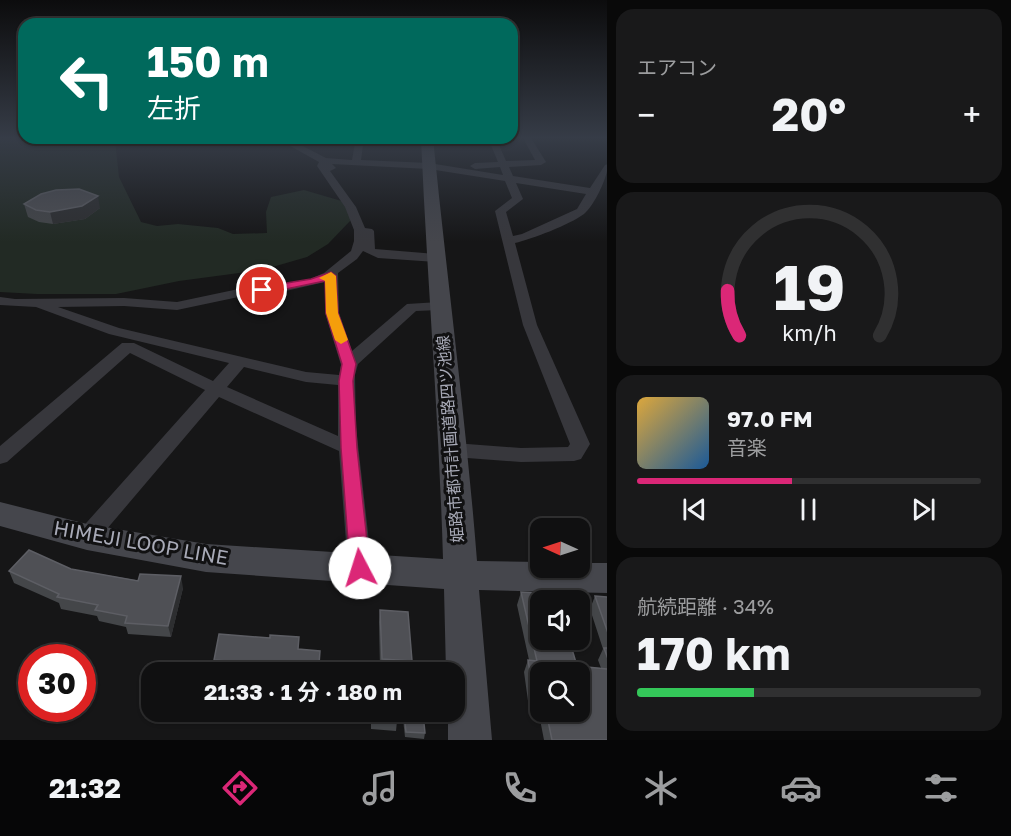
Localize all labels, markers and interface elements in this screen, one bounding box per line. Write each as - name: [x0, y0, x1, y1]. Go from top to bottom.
- text: 150 m: [147, 36, 269, 86]
- icon: left: [48, 42, 126, 120]
- text: エアコン: [637, 55, 717, 79]
- text: 20°: [772, 87, 846, 141]
- text: 左折: [147, 92, 201, 124]
- text: −: [637, 95, 655, 134]
- text: +: [963, 95, 981, 134]
- text: 19: [773, 249, 845, 324]
- pin: [236, 264, 287, 315]
- icon: arrive: [245, 273, 278, 306]
- text: km/h: [782, 320, 836, 346]
- street label: 姫路市都市計画道路四ツ池線: [433, 335, 467, 543]
- text: 97.0 FM: [727, 405, 812, 432]
- text: 音楽: [727, 435, 767, 459]
- icon: previous: [678, 493, 711, 526]
- icon: pause: [792, 493, 825, 526]
- icon: next: [907, 493, 940, 526]
- street label: HIMEJI LOOP LINE: [52, 515, 230, 569]
- north arrow: [530, 518, 590, 578]
- map controls: [530, 518, 590, 722]
- position arrow: [328, 536, 392, 600]
- button: sound: [530, 590, 590, 650]
- text: 航続距離 · 34%: [637, 594, 774, 618]
- text: 170 km: [637, 626, 791, 680]
- speed limit sign: 30: [18, 644, 96, 722]
- button: search: [530, 662, 590, 722]
- text: 21:33 · 1 分 · 180 m: [204, 678, 402, 705]
- icon: directions: [219, 767, 261, 809]
- icon: music: [359, 767, 401, 809]
- icon: phone: [499, 767, 541, 809]
- icon: climate: [640, 767, 682, 809]
- icon: car: [780, 767, 822, 809]
- icon: filters: [920, 767, 962, 809]
- text: 21:32: [49, 772, 121, 804]

